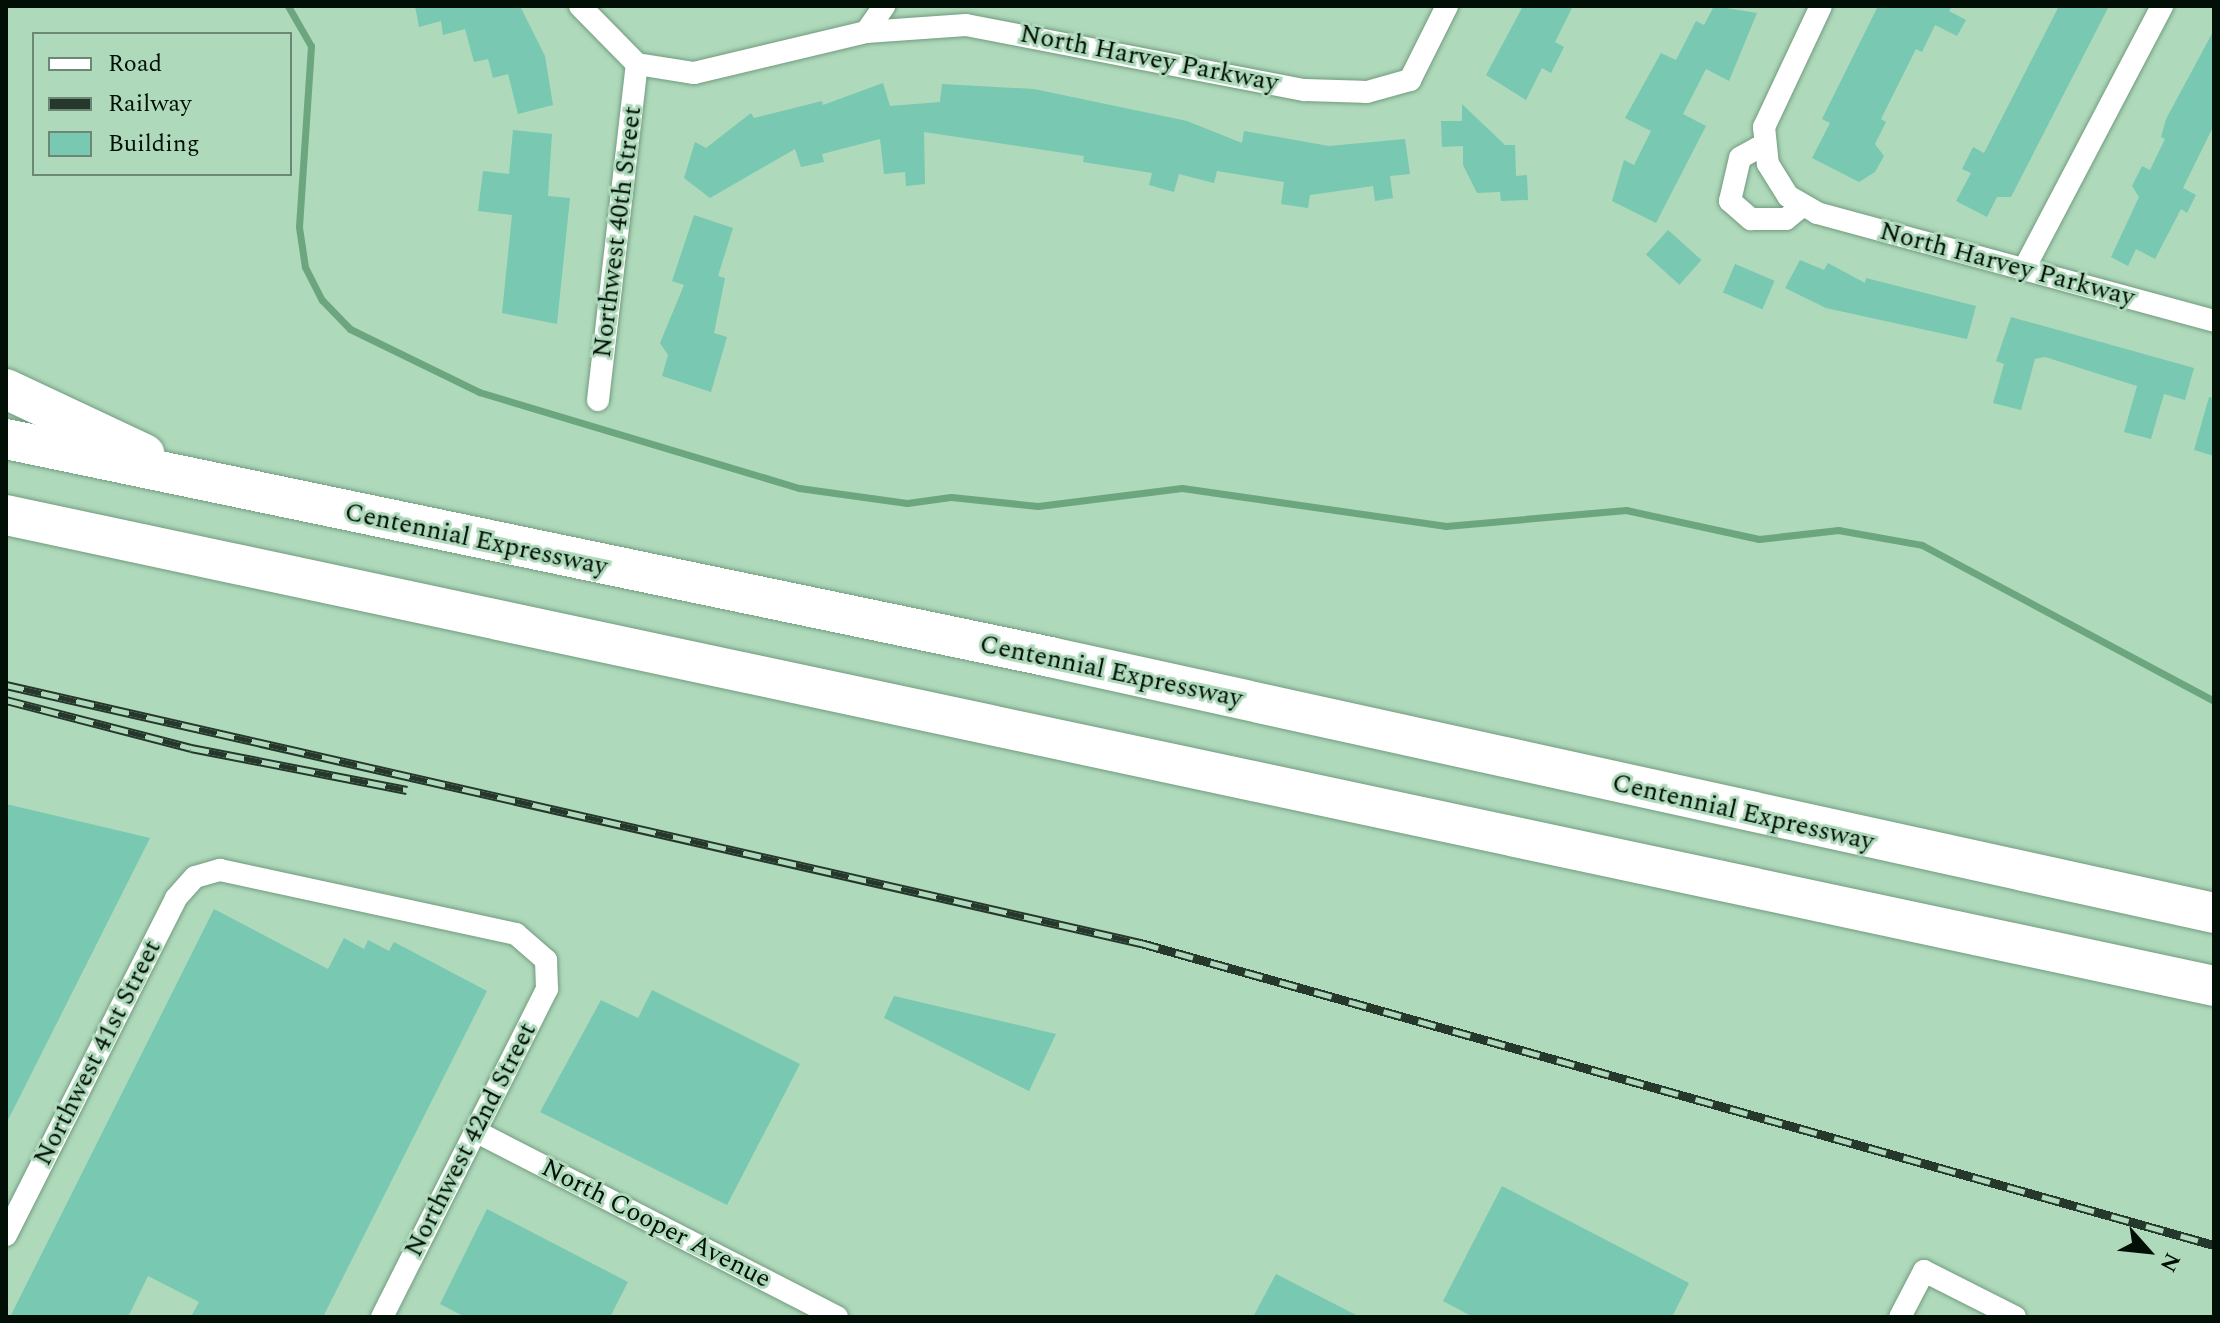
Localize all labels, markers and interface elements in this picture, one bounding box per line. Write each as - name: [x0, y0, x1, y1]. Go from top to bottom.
- street label: North Harvey Parkway: [1017, 19, 1281, 99]
- legend: [32, 32, 292, 176]
- text: Road: [108, 46, 162, 82]
- text: Railway: [108, 86, 192, 122]
- street label: Northwest 40th Street: [587, 104, 649, 360]
- text: Building: [108, 126, 200, 162]
- street label: North Harvey Parkway: [1876, 216, 2138, 314]
- street label: Centennial Expressway: [342, 497, 610, 583]
- street label: Centennial Expressway: [977, 629, 1245, 715]
- street label: Centennial Expressway: [1609, 768, 1877, 858]
- street label: Northwest 41st Street: [28, 935, 168, 1171]
- street label: Northwest 42nd Street: [398, 1018, 544, 1262]
- street label: North Cooper Avenue: [536, 1153, 776, 1295]
- north arrow: [2108, 1211, 2188, 1291]
- text: N: [2151, 1247, 2189, 1278]

